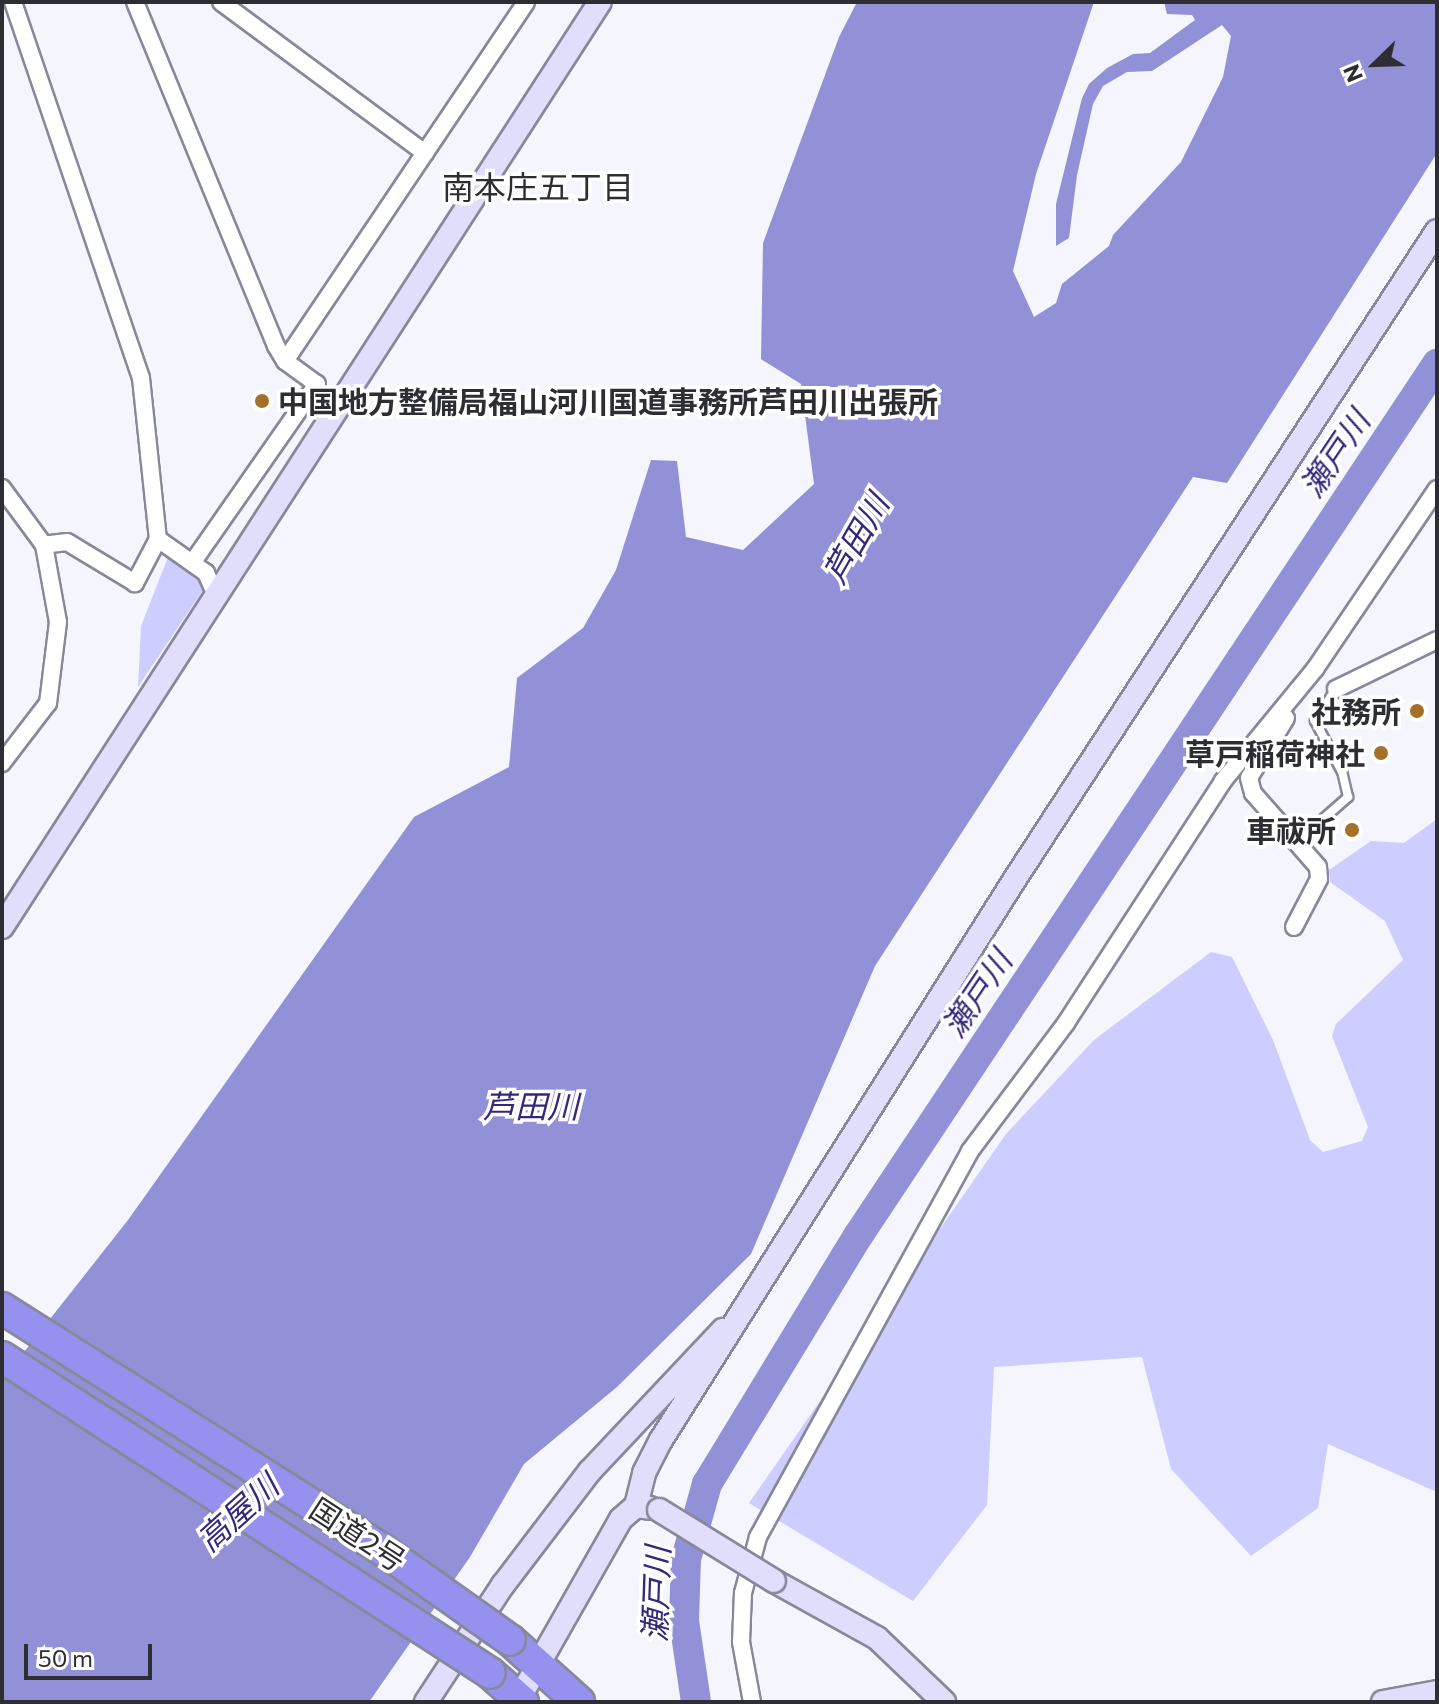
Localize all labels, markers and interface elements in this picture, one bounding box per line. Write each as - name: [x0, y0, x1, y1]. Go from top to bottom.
- north arrow: [1335, 24, 1415, 104]
- text: N: [1337, 61, 1368, 86]
- district label: 南本庄五丁目: [442, 167, 634, 205]
- place label: 中国地方整備局福山河川国道事務所芦田川出張所: [278, 383, 938, 419]
- marker: 中国地方整備局福山河川国道事務所芦田川出張所: [253, 392, 271, 410]
- water label: 瀬戸川: [1291, 402, 1377, 504]
- water label: 芦田川: [814, 487, 896, 589]
- place label: 社務所: [1311, 693, 1401, 729]
- marker: 社務所: [1408, 702, 1426, 720]
- place label: 草戸稲荷神社: [1185, 735, 1365, 771]
- marker: 草戸稲荷神社: [1372, 744, 1390, 762]
- place label: 車祓所: [1246, 812, 1336, 848]
- marker: 車祓所: [1343, 821, 1361, 839]
- water label: 瀬戸川: [933, 942, 1019, 1044]
- water label: 芦田川: [483, 1086, 579, 1124]
- water label: 高屋川: [188, 1466, 286, 1558]
- street label: 国道2号: [303, 1490, 413, 1578]
- water label: 瀬戸川: [634, 1545, 676, 1643]
- scale bar: [28, 1628, 156, 1678]
- text: 50 m: [38, 1643, 93, 1672]

